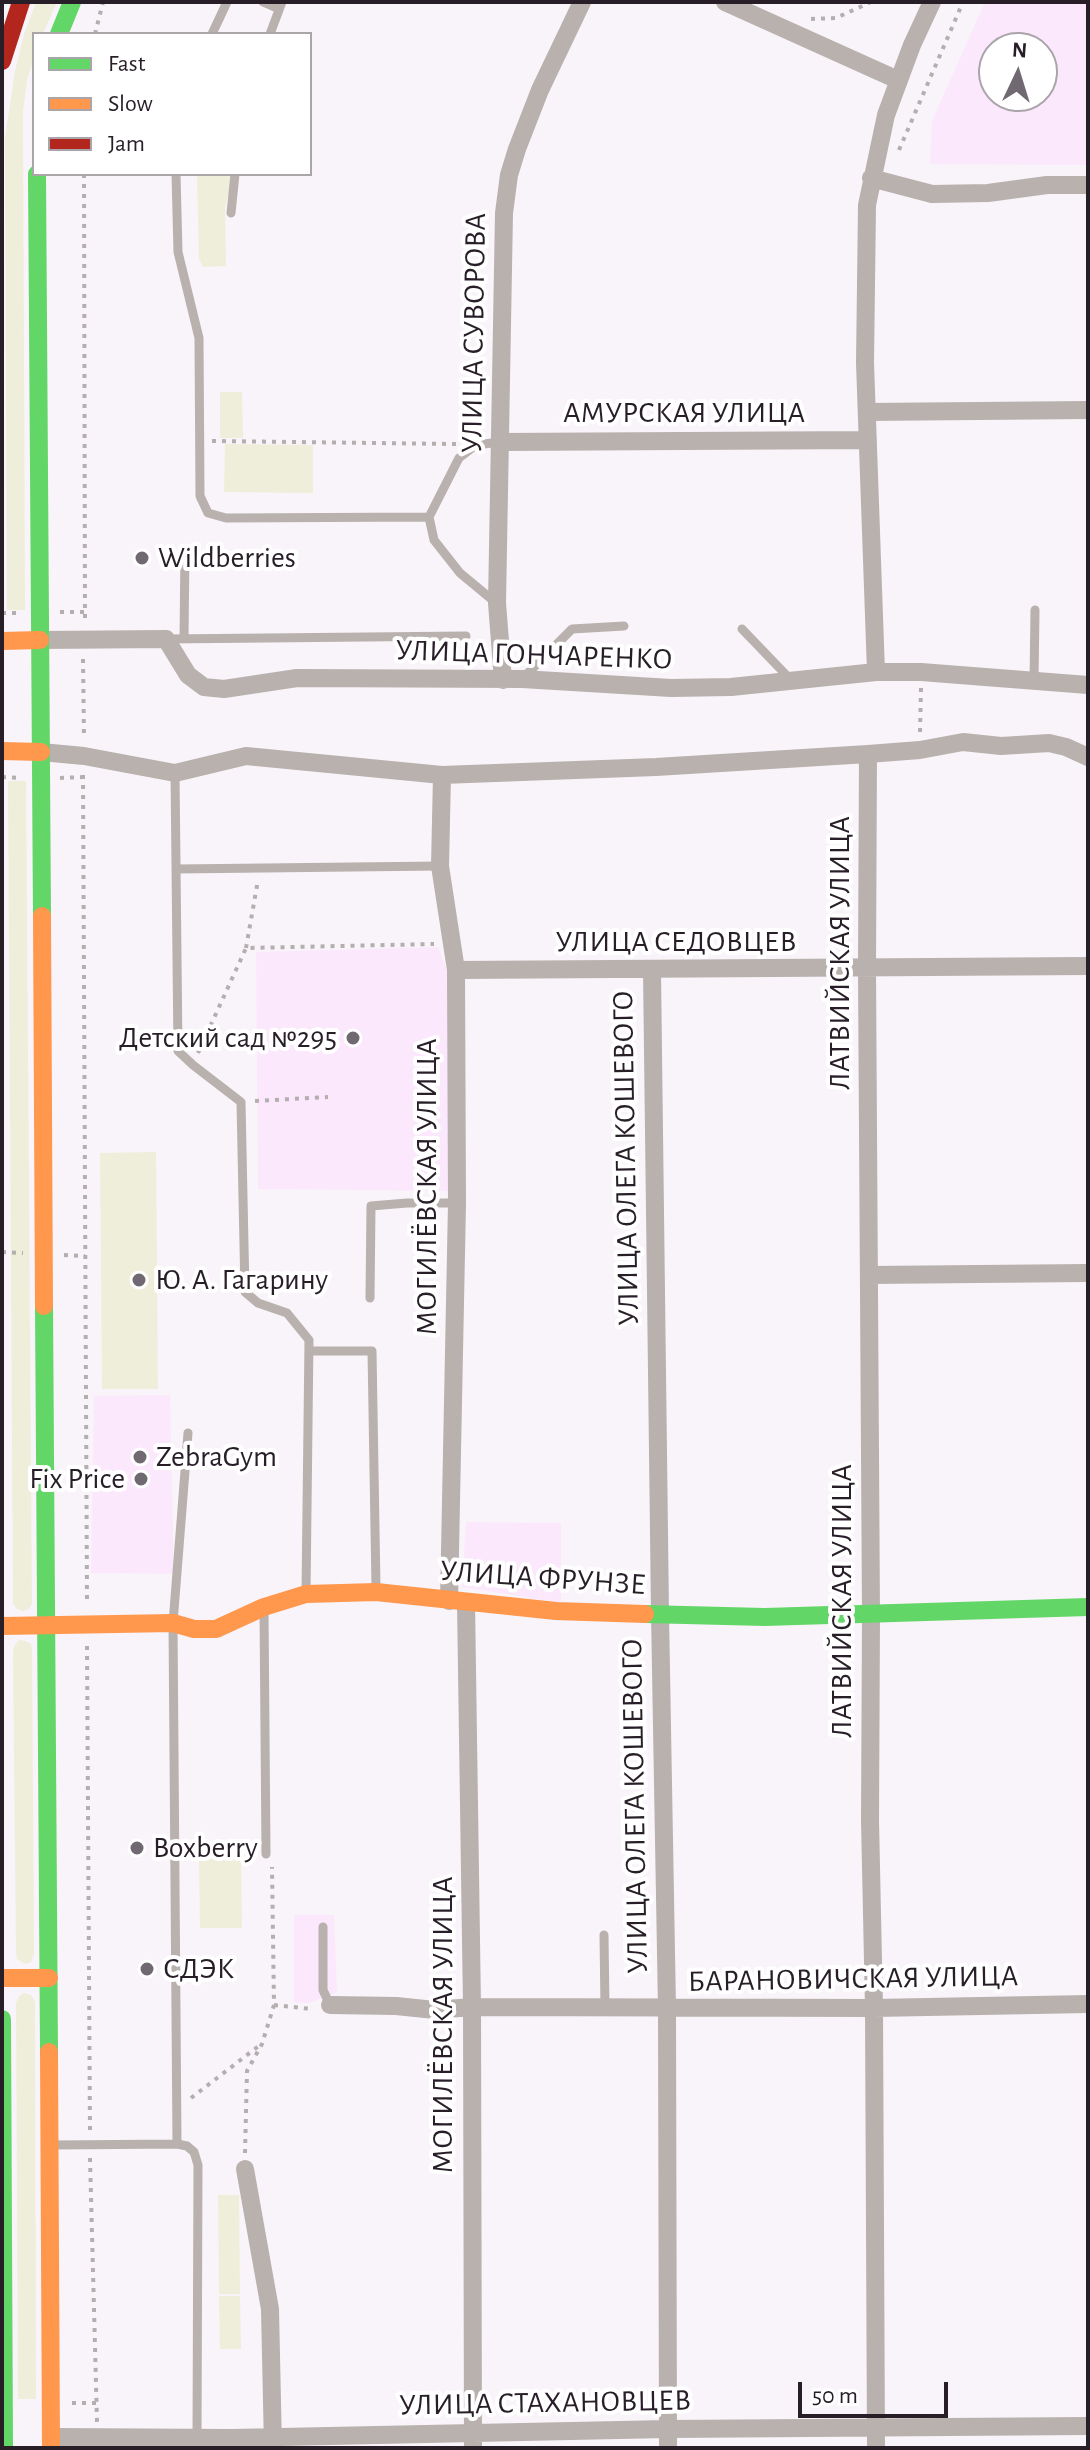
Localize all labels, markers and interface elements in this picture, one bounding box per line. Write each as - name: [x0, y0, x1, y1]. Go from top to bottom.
- legend: [32, 32, 312, 176]
- north arrow: [978, 32, 1058, 112]
- text: N: [1011, 39, 1028, 62]
- text: Fast: [108, 52, 145, 76]
- text: Slow: [108, 92, 153, 116]
- text: Jam: [108, 132, 145, 156]
- street label: УЛИЦА СУВОРОВА: [454, 213, 494, 453]
- street label: АМУРСКАЯ УЛИЦА: [563, 395, 805, 431]
- place label: Wildberries: [158, 540, 296, 576]
- marker: Wildberries: [133, 549, 151, 567]
- street label: УЛИЦА ГОНЧАРЕНКО: [395, 632, 673, 678]
- street label: ЛАТВИЙСКАЯ УЛИЦА: [822, 816, 858, 1090]
- street label: УЛИЦА СЕДОВЦЕВ: [556, 924, 796, 960]
- street label: УЛИЦА ОЛЕГА КОШЕВОГО: [605, 990, 647, 1326]
- place label: Детский сад №295: [119, 1020, 337, 1056]
- marker: Детский сад №295: [344, 1029, 362, 1047]
- street label: МОГИЛЁВСКАЯ УЛИЦА: [409, 1038, 445, 1336]
- place label: Ю. А. Гагарину: [155, 1262, 328, 1298]
- marker: Ю. А. Гагарину: [130, 1271, 148, 1289]
- place label: ZebraGym: [156, 1439, 277, 1475]
- marker: ZebraGym: [131, 1448, 149, 1466]
- place label: Fix Price: [29, 1461, 125, 1497]
- street label: ЛАТВИЙСКАЯ УЛИЦА: [824, 1464, 860, 1738]
- marker: Fix Price: [132, 1470, 150, 1488]
- street label: УЛИЦА ФРУНЗЕ: [439, 1553, 647, 1603]
- street label: УЛИЦА ОЛЕГА КОШЕВОГО: [614, 1638, 656, 1974]
- place label: Boxberry: [153, 1830, 258, 1866]
- marker: Boxberry: [128, 1839, 146, 1857]
- street label: МОГИЛЁВСКАЯ УЛИЦА: [425, 1876, 461, 2174]
- place label: СДЭК: [163, 1951, 234, 1987]
- street label: БАРАНОВИЧСКАЯ УЛИЦА: [688, 1958, 1018, 2000]
- marker: СДЭК: [138, 1960, 156, 1978]
- scale bar: [802, 2366, 952, 2416]
- street label: УЛИЦА СТАХАНОВЦЕВ: [399, 2382, 691, 2424]
- text: 50 m: [812, 2384, 858, 2408]

